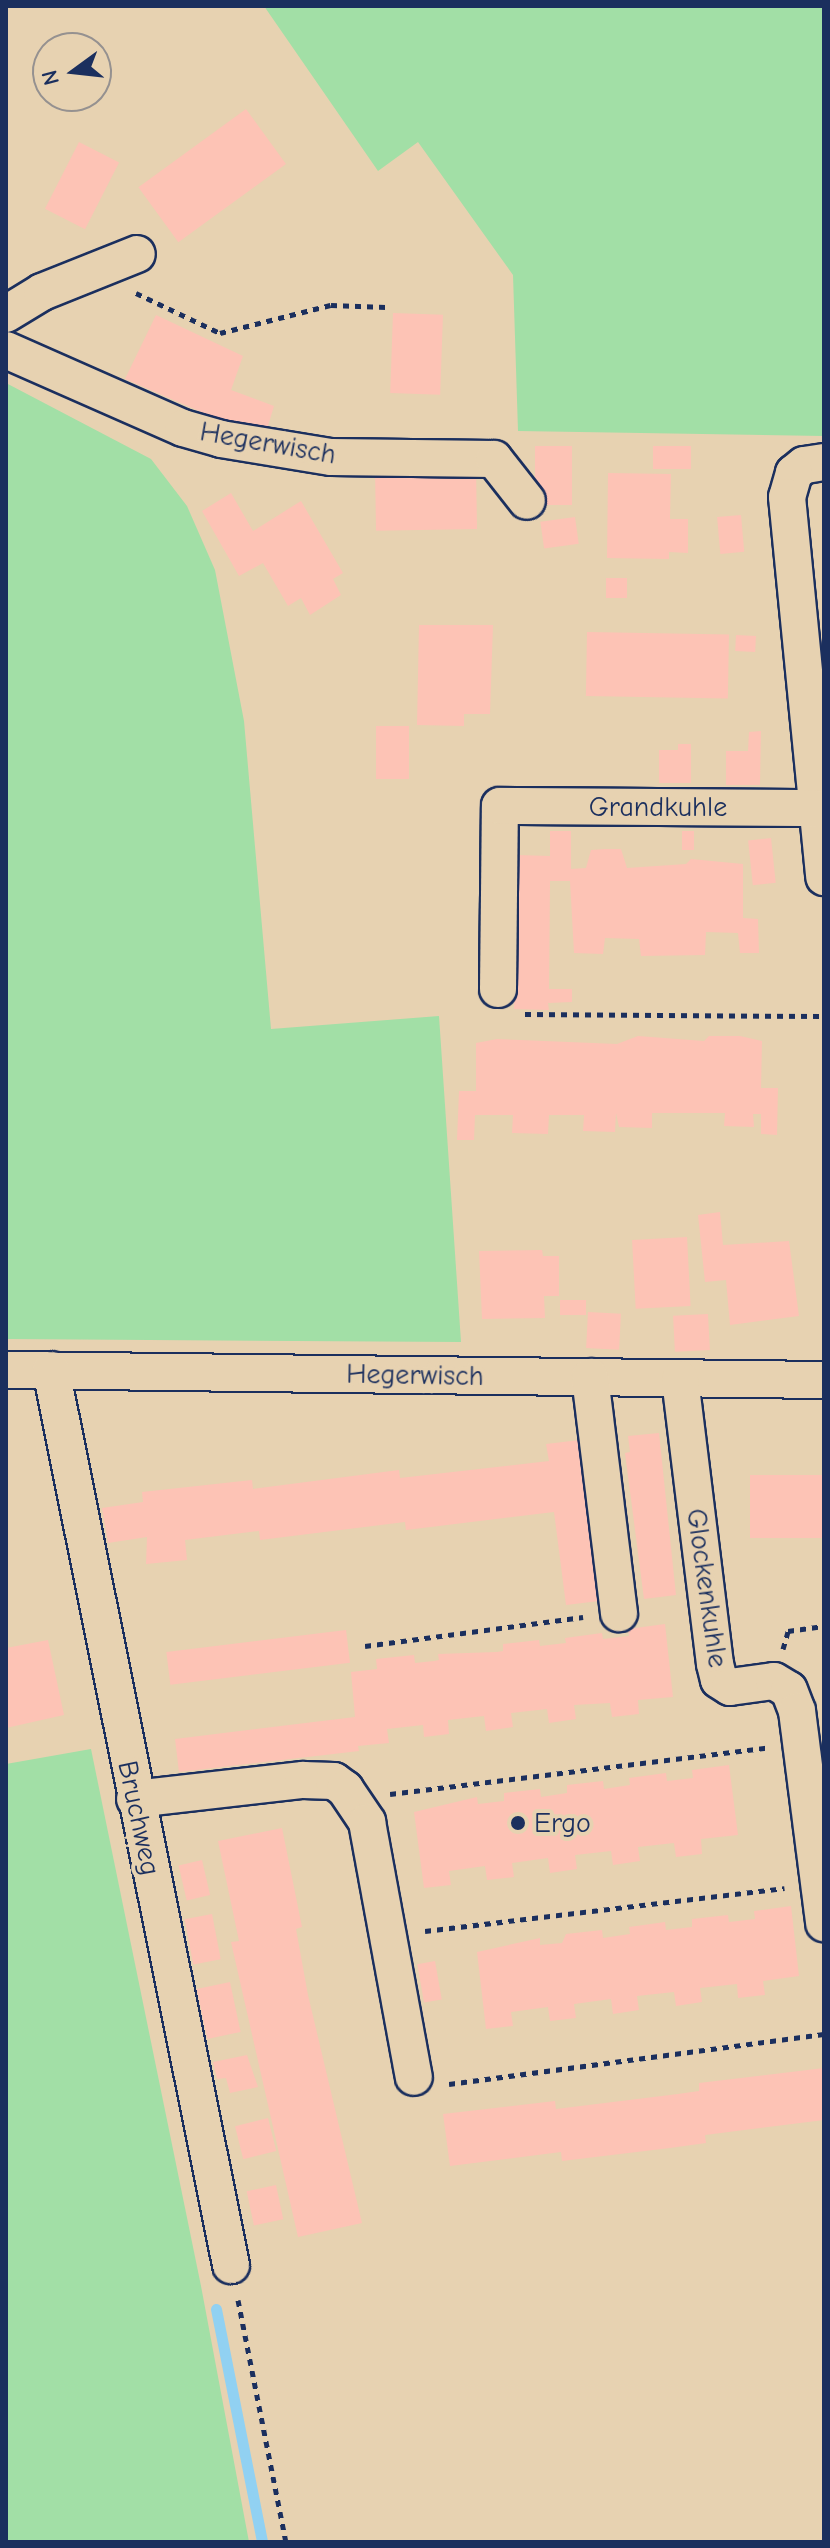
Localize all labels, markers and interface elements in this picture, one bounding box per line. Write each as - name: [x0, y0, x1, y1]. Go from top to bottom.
- north arrow: [32, 32, 112, 112]
- text: N: [36, 67, 65, 88]
- street label: Hegerwisch: [197, 415, 339, 471]
- street label: Grandkuhle: [589, 790, 727, 824]
- street label: Hegerwisch: [346, 1357, 484, 1393]
- street label: Glockenkuhle: [679, 1506, 735, 1670]
- street label: Bruchweg: [110, 1758, 168, 1878]
- place label: Ergo: [534, 1806, 591, 1840]
- marker: Ergo: [509, 1814, 527, 1832]

